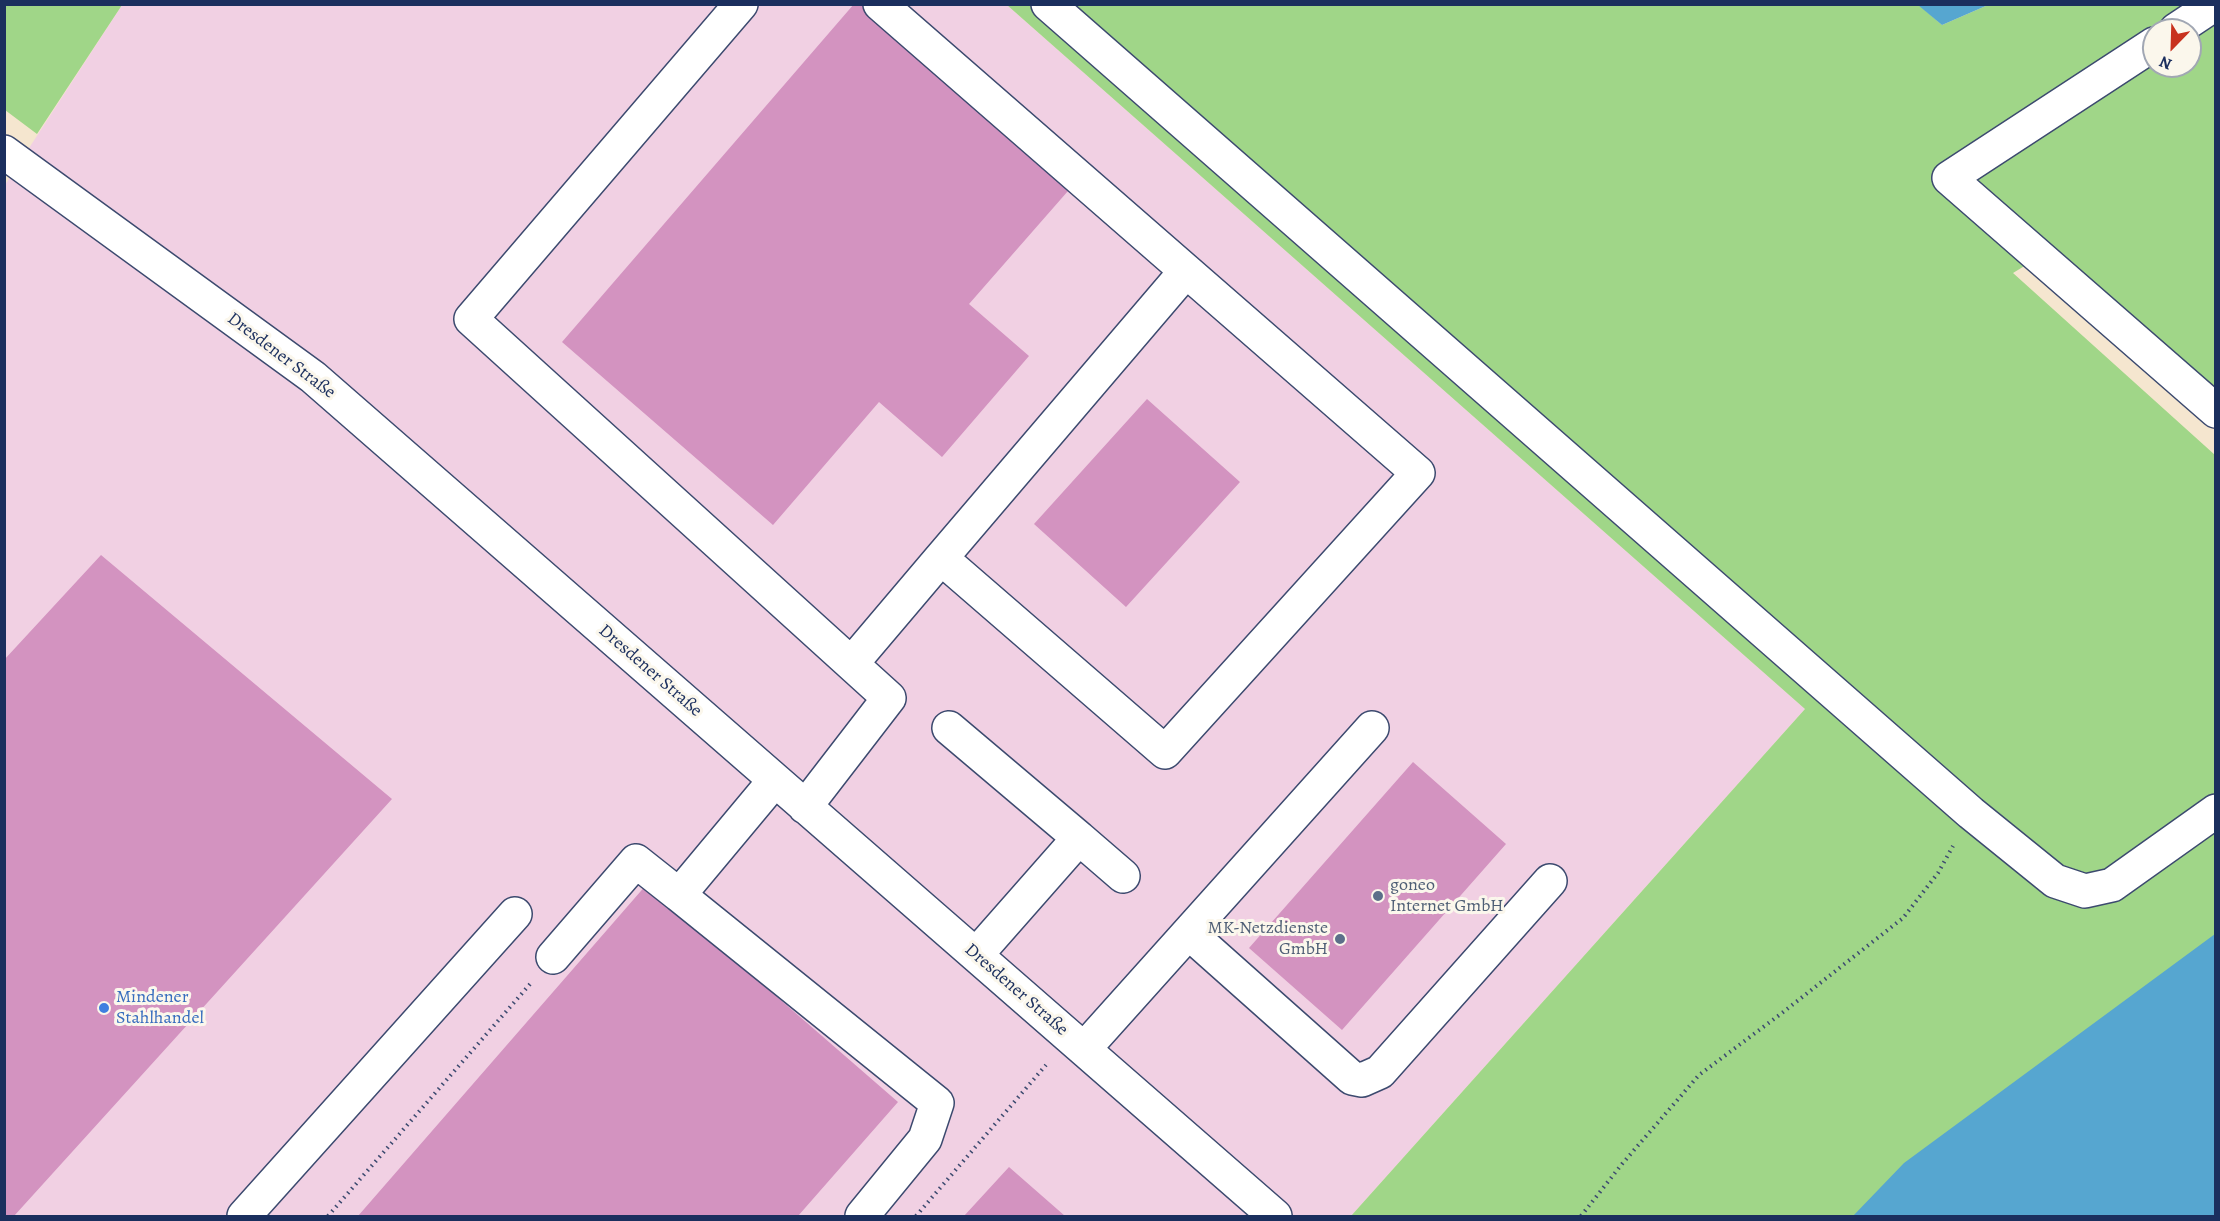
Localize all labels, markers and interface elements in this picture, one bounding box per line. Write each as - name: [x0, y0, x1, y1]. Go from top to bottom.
- north arrow: [2142, 18, 2202, 78]
- text: N: [2156, 50, 2175, 75]
- street label: Dresdener Straße: [223, 308, 339, 404]
- street label: Dresdener Straße: [594, 620, 706, 722]
- place label: goneo Internet GmbH: [1390, 875, 1503, 918]
- marker: goneo Internet GmbH: [1371, 889, 1385, 903]
- place label: MK-Netzdienste GmbH: [1207, 918, 1328, 960]
- marker: MK-Netzdienste GmbH: [1333, 932, 1347, 946]
- street label: Dresdener Straße: [960, 939, 1072, 1041]
- place label: Mindener Stahlhandel: [116, 987, 204, 1030]
- marker: Mindener Stahlhandel: [97, 1001, 111, 1015]

